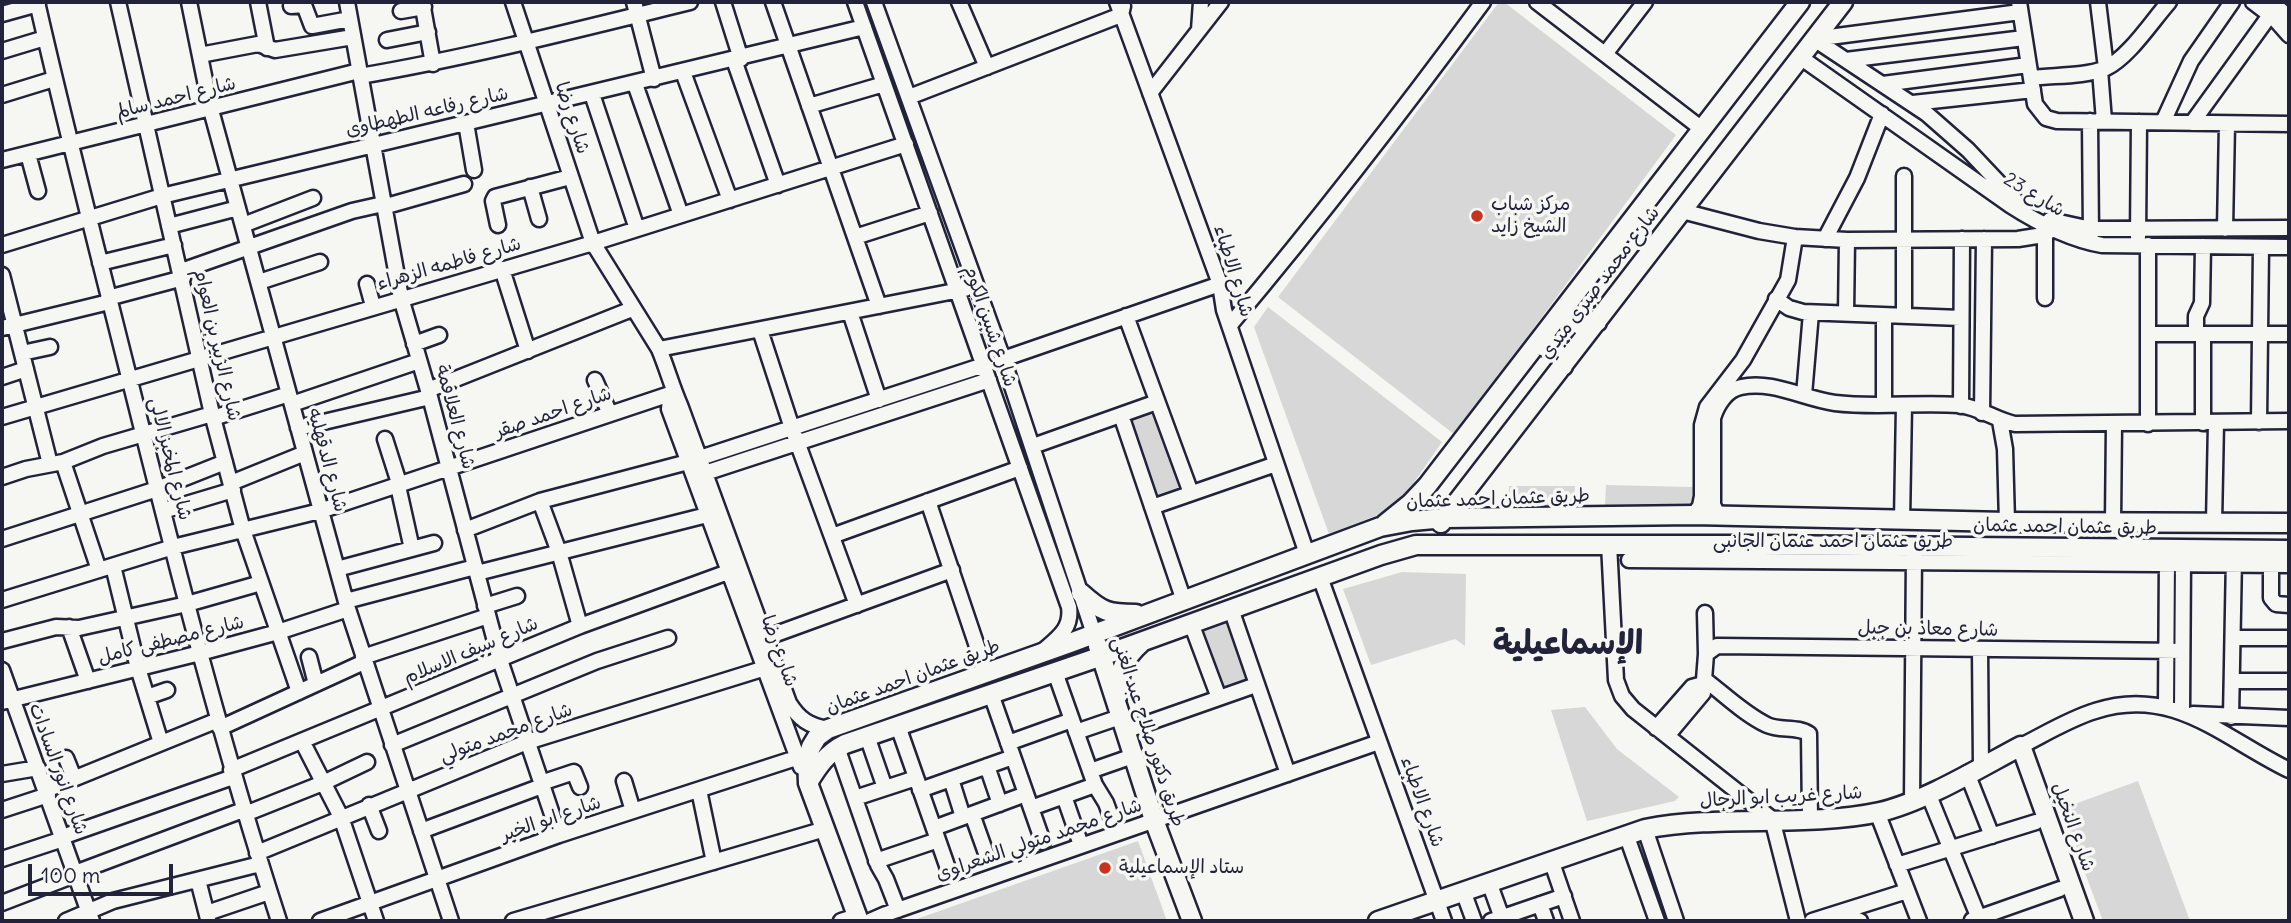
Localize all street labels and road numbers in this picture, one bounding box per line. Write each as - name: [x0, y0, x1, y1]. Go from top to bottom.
- street label: شارع احمد سالم: [114, 72, 238, 124]
- street label: شارع رضا: [550, 79, 594, 157]
- street label: شارع رفاعه الطهطاوى: [343, 82, 511, 142]
- street label: شارع 23: [1999, 168, 2069, 222]
- street label: شارع محمد صبرى مبدي: [1535, 202, 1665, 364]
- street label: شارع الاطباء: [1208, 222, 1258, 320]
- street label: شارع فاطمه الزهراء: [374, 233, 524, 295]
- street label: شارع شبين الكوم: [959, 262, 1021, 390]
- street label: شارع الزبير بن العوام: [188, 267, 246, 423]
- street label: شارع العلاقمة: [430, 362, 480, 472]
- street label: شارع احمد صقر: [491, 382, 615, 444]
- street label: شارع المخبز الالى: [144, 395, 196, 523]
- street label: شارع الدقهليه: [302, 406, 352, 514]
- street label: طريق عثمان احمد عثمان: [1406, 484, 1590, 514]
- street label: طريق عثمان احمد عثمان: [1973, 514, 2157, 540]
- street label: طريق عثمان احمد عثمان الجانبى: [1713, 531, 1953, 553]
- street label: شارع مصطفى كامل: [96, 611, 246, 669]
- street label: شارع سيف الاسلام: [400, 612, 542, 690]
- street label: شارع رضا: [756, 612, 802, 690]
- street label: شارع معاذ بن جبل: [1857, 616, 1999, 642]
- street label: طريق دكتور صلاح عبد الغنى: [1106, 634, 1190, 830]
- street label: طريق عثمان احمد عثمان: [823, 635, 1003, 719]
- street label: شارع محمد متولي: [436, 698, 576, 768]
- street label: شارع انور السادات: [24, 700, 92, 838]
- street label: شارع الاطباء: [1395, 754, 1449, 850]
- street label: شارع النخيل: [2046, 779, 2100, 875]
- street label: شارع غريب ابو الرجال: [1699, 781, 1863, 813]
- street label: شارع ابو الخير: [498, 791, 604, 847]
- street label: شارع محمد متولي الشعراوى: [933, 794, 1145, 886]

